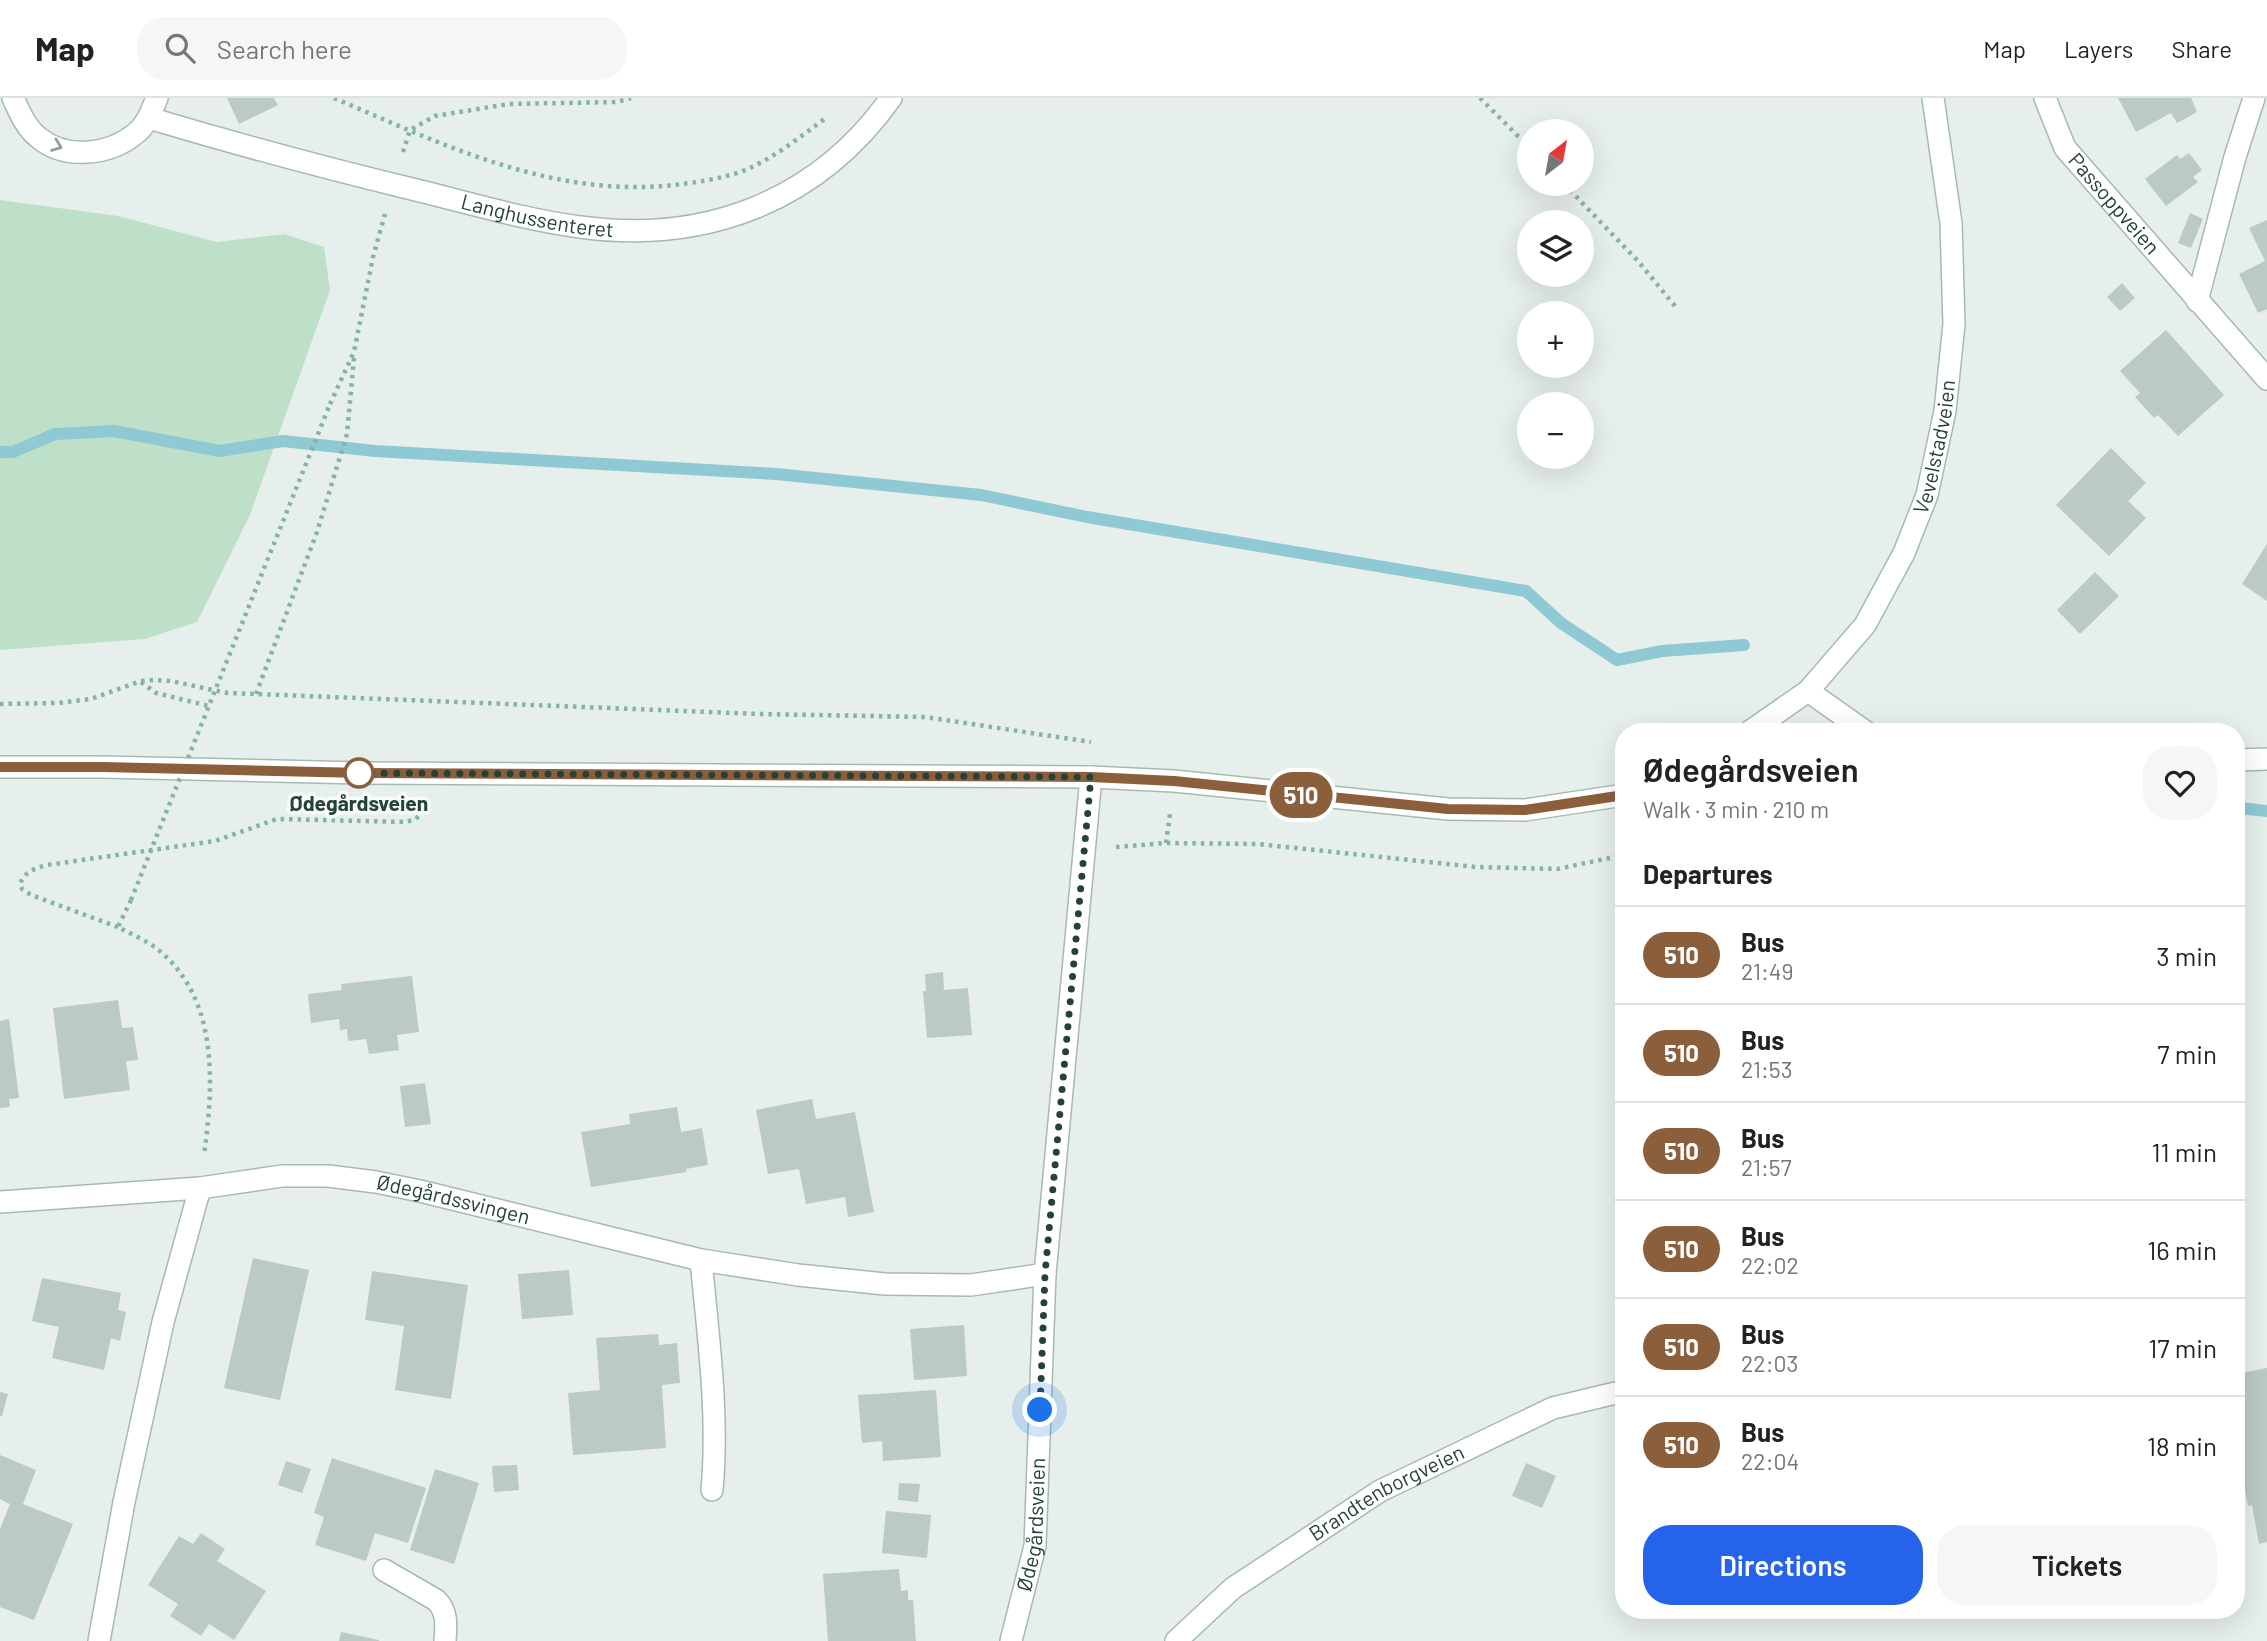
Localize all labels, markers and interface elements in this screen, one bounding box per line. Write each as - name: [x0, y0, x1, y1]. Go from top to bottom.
- search box: [137, 17, 627, 80]
- text: Map: [35, 28, 95, 68]
- icon: search: [161, 29, 199, 67]
- text: Search here: [217, 33, 352, 64]
- text: Map: [1983, 34, 2026, 63]
- text: Layers: [2064, 34, 2133, 63]
- text: Share: [2171, 34, 2232, 63]
- north arrow: [1517, 119, 1594, 196]
- map controls: [1517, 119, 1594, 469]
- one-way arrow: [50, 138, 63, 152]
- street label: Passoppveien: [2064, 147, 2166, 259]
- street label: Langhussenteret: [459, 188, 614, 241]
- button: layers: [1517, 210, 1594, 287]
- button: +: [1517, 301, 1594, 378]
- street label: Vevelstadveien: [1907, 379, 1959, 517]
- button: −: [1517, 392, 1594, 469]
- button: heart: [2143, 746, 2217, 820]
- text: Ødegårdsveien: [1643, 749, 1859, 789]
- marker: Ødegårdsveien: [344, 758, 374, 788]
- line badge: 510: [1261, 772, 1341, 818]
- text: 510: [1284, 780, 1318, 809]
- place label: Ødegårdsveien: [290, 790, 428, 815]
- text: Walk · 3 min · 210 m: [1643, 795, 1829, 823]
- text: Departures: [1643, 858, 1773, 889]
- text: Bus: [1741, 926, 1784, 957]
- text: 510: [1664, 940, 1699, 969]
- text: 3 min: [2156, 940, 2217, 971]
- text: 21:49: [1741, 957, 1794, 985]
- text: Bus: [1741, 1024, 1784, 1055]
- text: 510: [1664, 1038, 1699, 1067]
- text: 7 min: [2157, 1038, 2217, 1069]
- text: 21:53: [1741, 1055, 1793, 1083]
- text: Bus: [1741, 1122, 1784, 1153]
- text: 510: [1664, 1136, 1699, 1165]
- text: 11 min: [2151, 1136, 2217, 1167]
- text: 21:57: [1741, 1153, 1792, 1181]
- street label: Ødegårdssvingen: [375, 1168, 533, 1229]
- text: Bus: [1741, 1220, 1784, 1251]
- text: 510: [1664, 1234, 1699, 1263]
- text: 16 min: [2147, 1234, 2217, 1265]
- text: 22:02: [1741, 1251, 1799, 1279]
- text: Bus: [1741, 1318, 1784, 1349]
- text: 510: [1664, 1332, 1699, 1361]
- text: 17 min: [2148, 1332, 2217, 1363]
- text: 22:03: [1741, 1349, 1798, 1377]
- your location: [1022, 1392, 1057, 1427]
- text: Bus: [1741, 1416, 1784, 1447]
- text: 510: [1664, 1430, 1699, 1459]
- text: 18 min: [2147, 1430, 2217, 1461]
- street label: Brandtenborgveien: [1304, 1439, 1468, 1545]
- text: 22:04: [1741, 1447, 1799, 1475]
- street label: Ødegårdsveien: [1010, 1457, 1049, 1594]
- button: Directions: [1643, 1525, 1923, 1605]
- button: Tickets: [1937, 1525, 2217, 1605]

